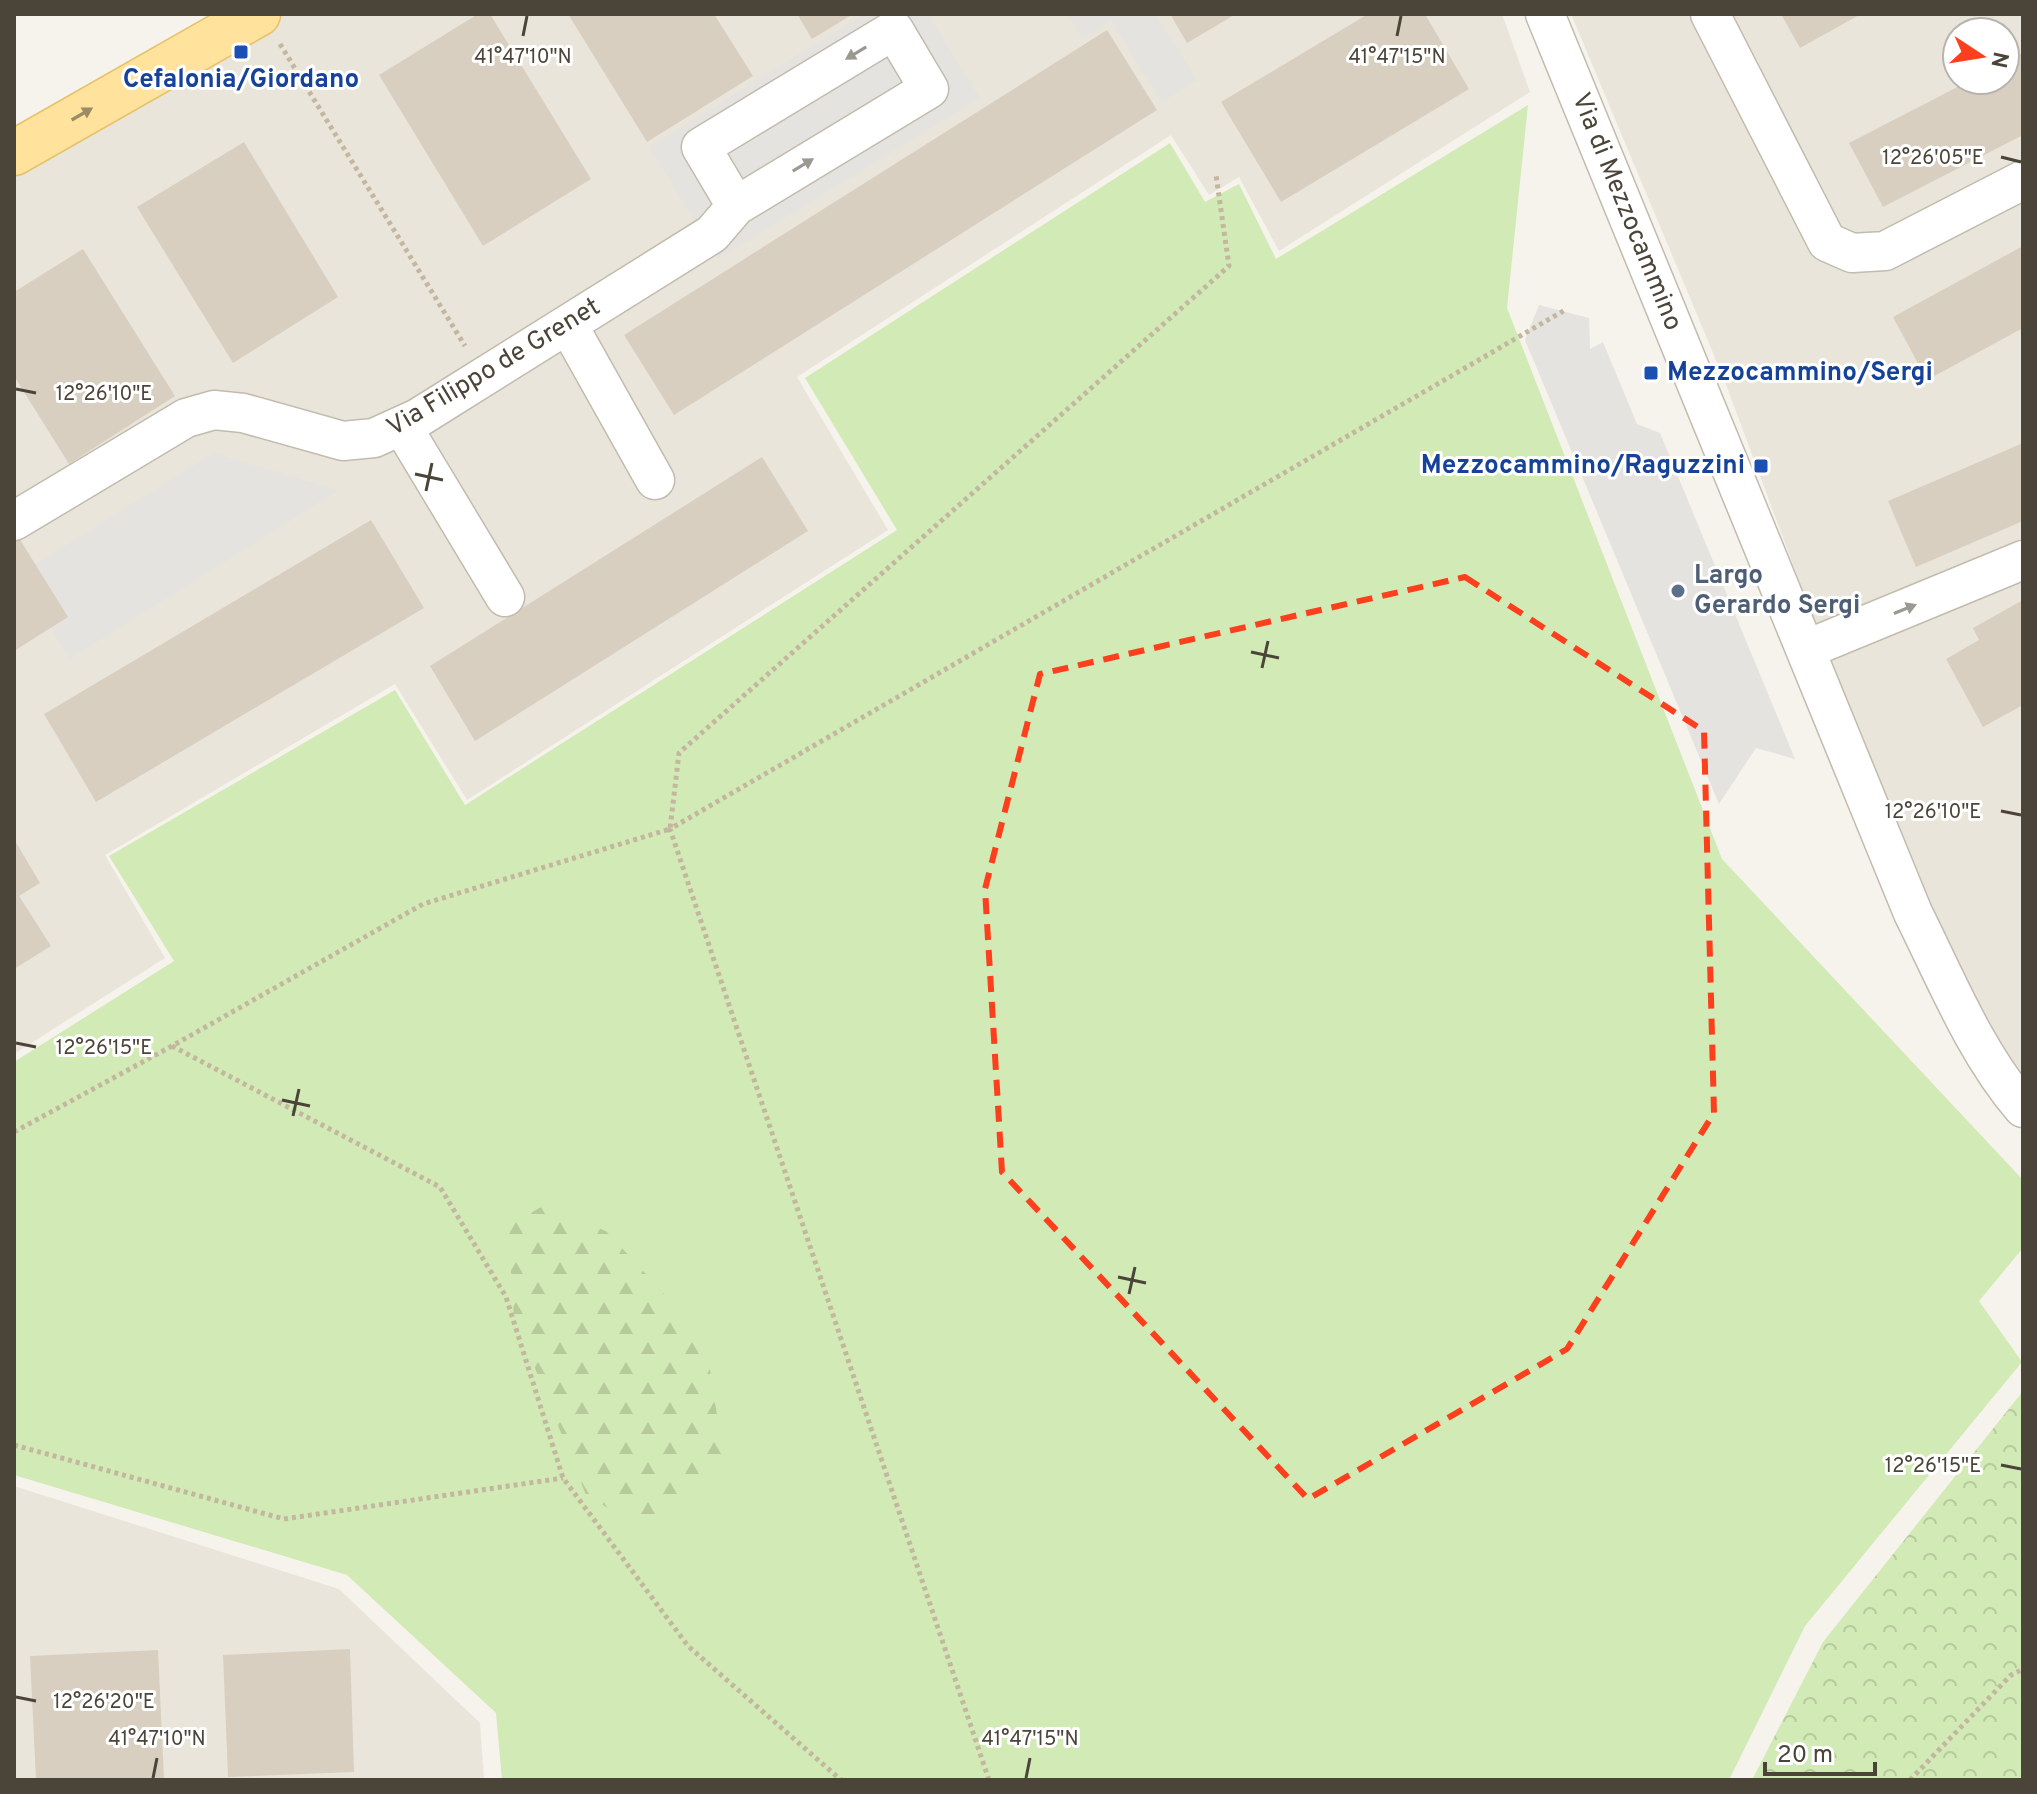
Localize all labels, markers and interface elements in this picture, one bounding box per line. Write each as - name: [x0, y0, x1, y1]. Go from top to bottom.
- north arrow: [1941, 16, 2021, 96]
- marker: Cefalonia/Giordano: [232, 43, 250, 61]
- text: 41°47'10"N: [474, 45, 572, 71]
- text: 41°47'15"N: [1348, 45, 1446, 71]
- one-way arrow: [845, 46, 867, 60]
- text: N: [1983, 49, 2013, 70]
- place label: Cefalonia/Giordano: [123, 64, 359, 97]
- street label: Via di Mezzocammino: [1563, 88, 1689, 336]
- one-way arrow: [71, 107, 93, 121]
- text: 12°26'05"E: [1882, 146, 1984, 172]
- one-way arrow: [792, 159, 814, 173]
- street label: Via Filippo de Grenet: [381, 291, 607, 445]
- place label: Mezzocammino/Sergi: [1667, 357, 1933, 390]
- marker: Mezzocammino/Sergi: [1642, 364, 1660, 382]
- text: 12°26'10"E: [56, 382, 152, 408]
- place label: Mezzocammino/Raguzzini: [1421, 450, 1745, 483]
- marker: Mezzocammino/Raguzzini: [1752, 457, 1770, 475]
- place label: Largo Gerardo Sergi: [1694, 560, 1860, 623]
- marker: Largo Gerardo Sergi: [1669, 582, 1687, 600]
- one-way arrow: [1893, 602, 1917, 615]
- text: 12°26'10"E: [1885, 800, 1981, 826]
- text: 12°26'15"E: [56, 1036, 152, 1062]
- text: 12°26'15"E: [1885, 1454, 1981, 1480]
- text: 12°26'20"E: [53, 1690, 155, 1716]
- scale bar: [1765, 1726, 1875, 1776]
- text: 41°47'10"N: [108, 1727, 206, 1753]
- text: 41°47'15"N: [981, 1727, 1079, 1753]
- text: 20 m: [1777, 1741, 1833, 1771]

